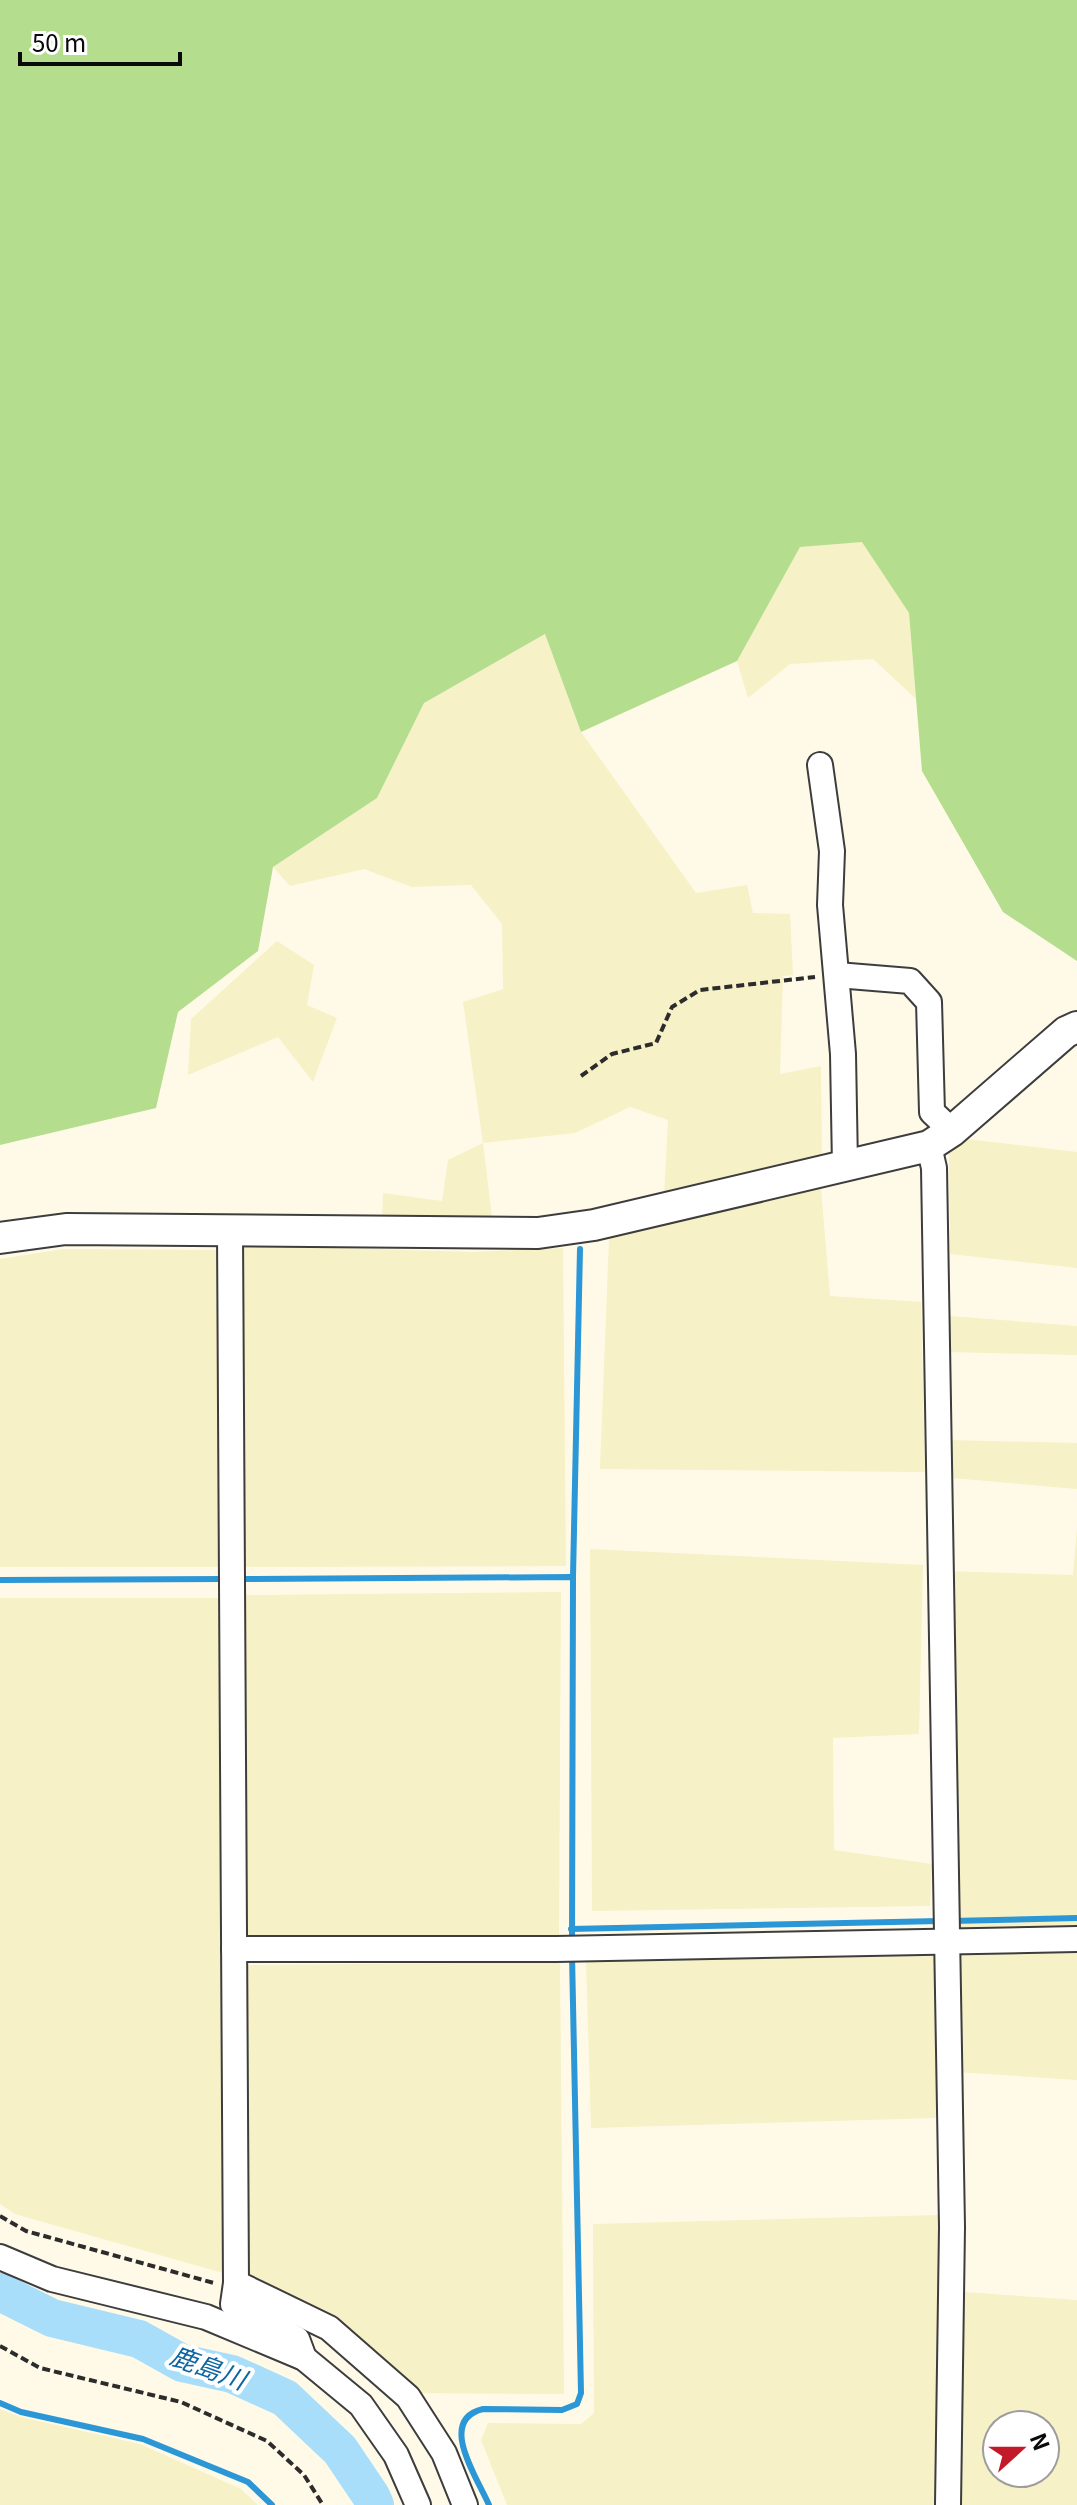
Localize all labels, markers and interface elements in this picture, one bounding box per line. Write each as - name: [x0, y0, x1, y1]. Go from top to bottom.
- scale bar: [20, 16, 180, 66]
- text: 50 m: [32, 24, 86, 59]
- water label: 鹿島川: [166, 2335, 255, 2397]
- north arrow: [981, 2409, 1061, 2489]
- text: N: [1024, 2428, 1059, 2455]

